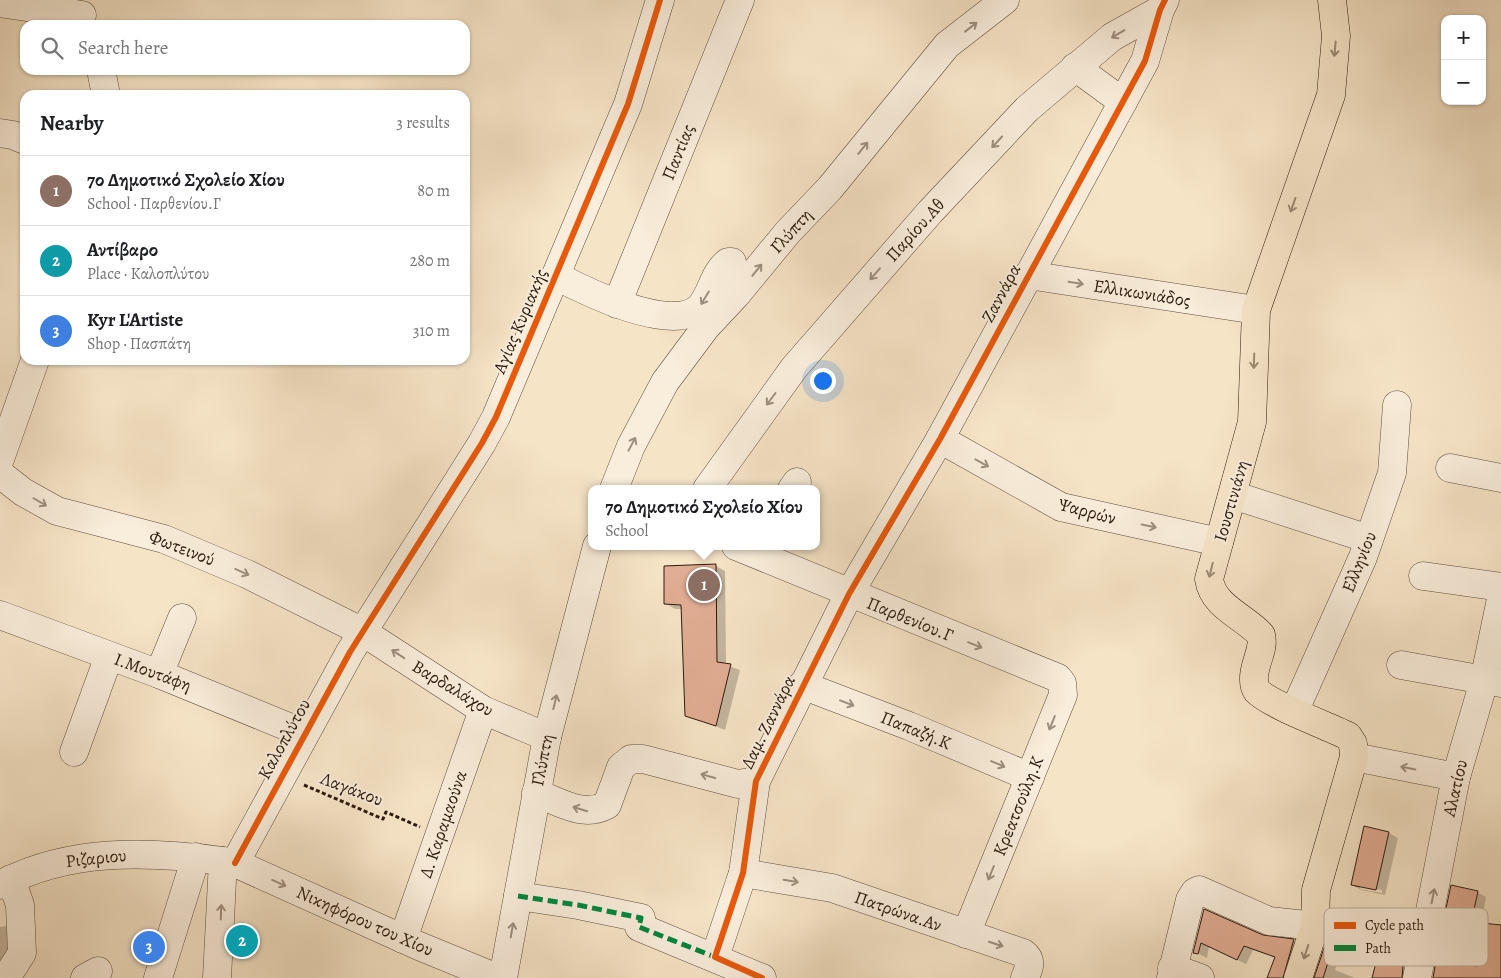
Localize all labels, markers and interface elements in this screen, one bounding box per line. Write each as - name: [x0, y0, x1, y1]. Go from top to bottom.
- map controls: [1441, 15, 1486, 105]
- button: +: [1441, 15, 1486, 60]
- search box: [20, 20, 470, 75]
- one-way arrow: [964, 21, 977, 32]
- one-way arrow: [1111, 30, 1125, 40]
- icon: search: [38, 34, 66, 62]
- text: Search here: [78, 35, 168, 61]
- one-way arrow: [1330, 40, 1340, 56]
- button: −: [1441, 60, 1486, 105]
- text: Nearby: [40, 109, 103, 137]
- text: 3 results: [396, 112, 450, 134]
- street label: Παντίας: [656, 120, 700, 184]
- one-way arrow: [991, 135, 1003, 148]
- one-way arrow: [858, 141, 869, 154]
- text: 7ο Δημοτικό Σχολείο Χίου: [87, 167, 285, 193]
- text: 1: [53, 180, 59, 202]
- text: 80 m: [417, 180, 450, 202]
- text: School · Παρθενίου.Γ: [87, 193, 221, 215]
- street label: Παρίου.Αθ: [880, 193, 950, 267]
- one-way arrow: [1288, 196, 1297, 212]
- street label: Γλύπτη: [764, 203, 818, 259]
- text: Αντίβαρο: [87, 237, 158, 263]
- text: 2: [52, 250, 60, 272]
- text: 280 m: [410, 250, 450, 272]
- street label: Ζαννάρα: [976, 259, 1027, 326]
- text: Place · Καλοπλύτου: [87, 263, 209, 285]
- one-way arrow: [751, 264, 762, 277]
- street label: Αγίας Κυριακής: [487, 265, 553, 378]
- one-way arrow: [869, 268, 881, 281]
- street label: Ελλικωνιάδος: [1092, 273, 1192, 313]
- one-way arrow: [1067, 278, 1083, 288]
- one-way arrow: [700, 290, 710, 304]
- text: Kyr L'Artiste: [87, 307, 183, 333]
- text: 3: [53, 320, 59, 342]
- text: 310 m: [413, 320, 450, 342]
- text: Shop · Πασπάτη: [87, 333, 191, 355]
- one-way arrow: [1250, 352, 1259, 368]
- your location: [810, 368, 836, 394]
- one-way arrow: [765, 392, 776, 405]
- one-way arrow: [627, 436, 637, 451]
- street label: Ιουστινιάνη: [1208, 457, 1254, 545]
- one-way arrow: [975, 459, 989, 469]
- popup: [588, 485, 820, 550]
- street label: Ψαρρών: [1055, 492, 1119, 530]
- text: 7ο Δημοτικό Σχολείο Χίου: [605, 494, 803, 520]
- one-way arrow: [33, 497, 47, 507]
- text: School: [605, 520, 648, 542]
- one-way arrow: [1140, 522, 1156, 532]
- street label: Φωτεινού: [146, 524, 218, 572]
- street label: Ελληνίου: [1336, 528, 1382, 596]
- one-way arrow: [1206, 562, 1215, 578]
- pin: 1: [688, 566, 720, 604]
- one-way arrow: [234, 568, 249, 578]
- street label: Παρθενίου.Γ: [863, 591, 957, 647]
- one-way arrow: [967, 641, 983, 650]
- street label: Ι.Μουτάφη: [111, 647, 195, 697]
- one-way arrow: [391, 649, 405, 659]
- street label: Βαρδαλάχου: [408, 654, 498, 722]
- street label: Δαμ. Ζαννάρα: [735, 671, 801, 773]
- street label: Καλοπλύτου: [252, 694, 316, 784]
- one-way arrow: [551, 694, 560, 710]
- one-way arrow: [839, 699, 855, 708]
- street label: Παπαζή.Κ: [877, 705, 955, 755]
- one-way arrow: [1047, 715, 1057, 730]
- street label: Γλύπτη: [525, 732, 559, 788]
- street label: Κρεατσούλη.Κ: [987, 752, 1049, 860]
- street label: Αλατίου: [1437, 757, 1473, 820]
- one-way arrow: [990, 759, 1005, 769]
- one-way arrow: [1401, 762, 1417, 772]
- street label: Λαγάκου: [316, 766, 387, 812]
- street label: Δ. Καραμαούνα: [413, 767, 473, 881]
- one-way arrow: [701, 771, 717, 781]
- one-way arrow: [572, 803, 588, 813]
- street label: Ριζαριου: [64, 843, 128, 873]
- one-way arrow: [985, 865, 995, 880]
- one-way arrow: [783, 876, 799, 886]
- one-way arrow: [271, 878, 286, 888]
- street label: Νικηφόρου του Χίου: [293, 880, 437, 962]
- street label: Πατρώνα.Αν: [851, 885, 945, 937]
- one-way arrow: [1429, 888, 1438, 904]
- one-way arrow: [217, 904, 226, 920]
- legend: [1324, 908, 1488, 966]
- text: Cycle path: [1365, 916, 1425, 935]
- pin: 2: [226, 922, 258, 960]
- one-way arrow: [507, 922, 517, 938]
- pin: 3: [133, 928, 165, 966]
- text: Path: [1365, 939, 1392, 958]
- one-way arrow: [988, 940, 1003, 949]
- one-way arrow: [1301, 943, 1311, 959]

